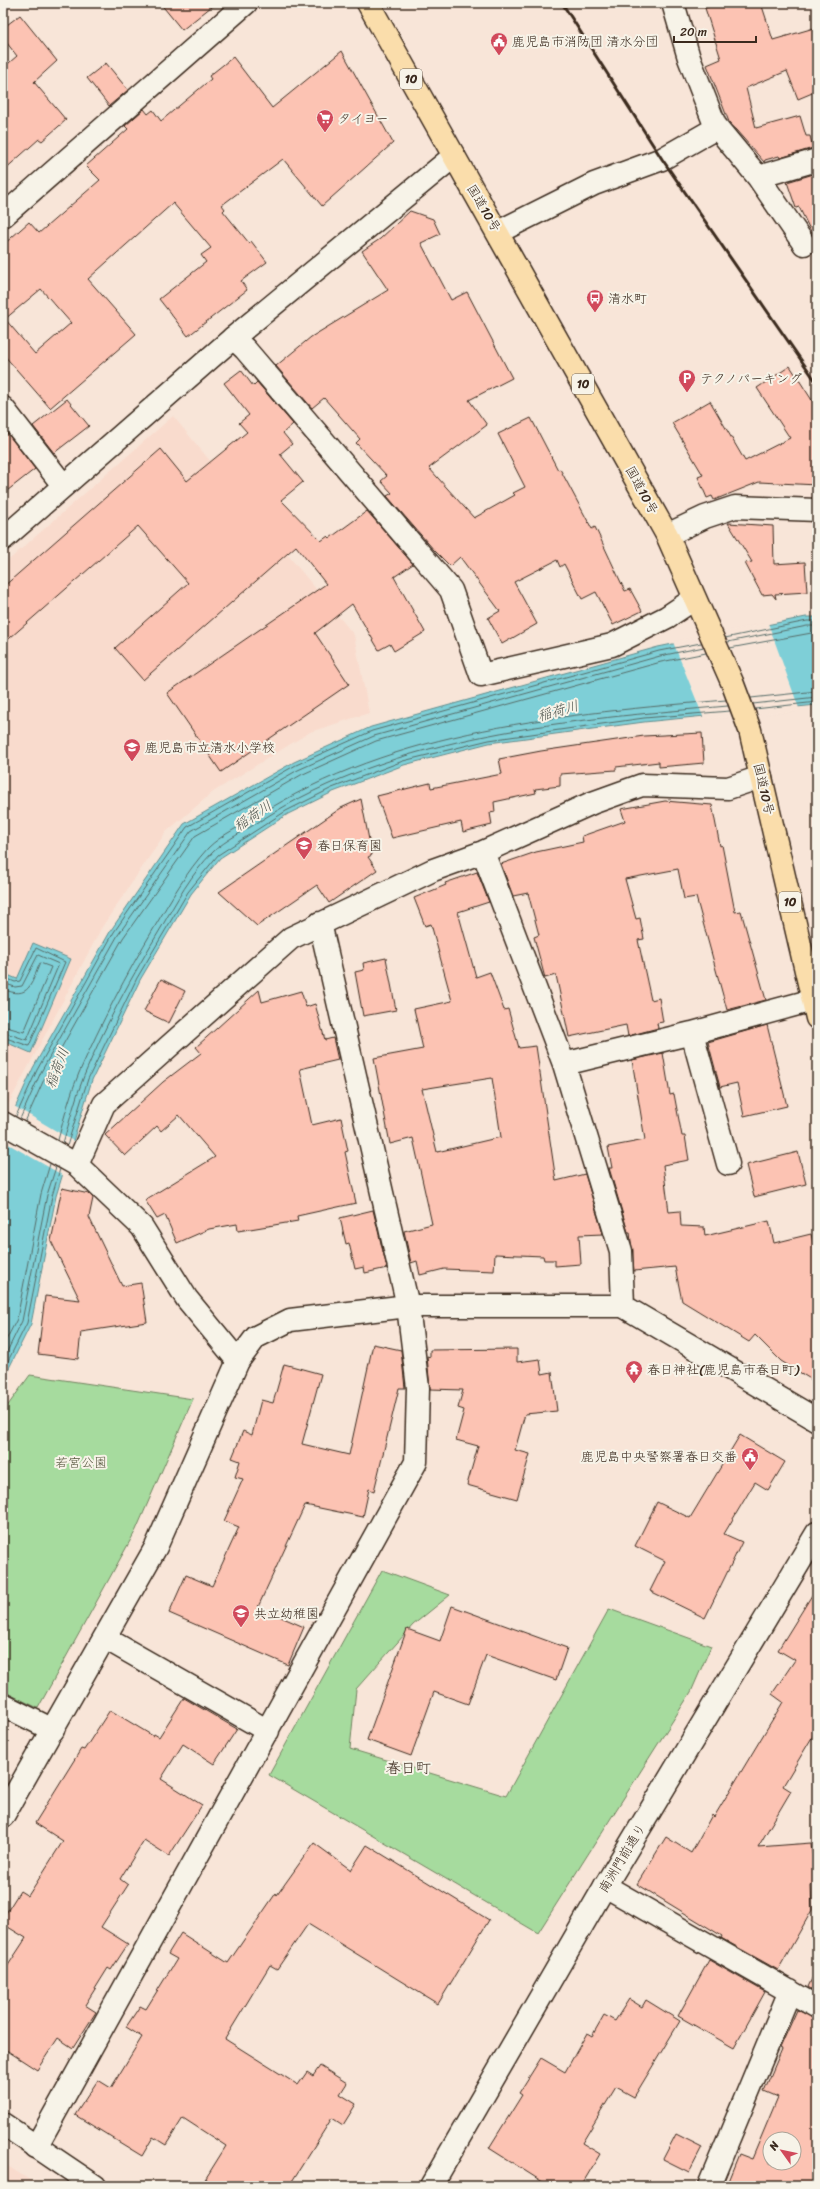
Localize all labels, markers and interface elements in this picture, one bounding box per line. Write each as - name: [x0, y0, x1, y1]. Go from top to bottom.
- scale bar: [674, 18, 756, 44]
- text: 20 m: [680, 21, 707, 43]
- place label: 鹿児島市消防団 清水分団: [512, 30, 658, 53]
- public building icon: 鹿児島市消防団 清水分団: [489, 31, 509, 56]
- road number: 10: [400, 69, 422, 89]
- place label: タイヨー: [338, 107, 389, 130]
- supermarket icon: タイヨー: [315, 108, 335, 133]
- street label: 国道10号: [461, 179, 507, 237]
- place label: 清水町: [608, 287, 647, 310]
- bus stop icon: 清水町: [585, 288, 605, 313]
- place label: テクノパーキング: [700, 367, 802, 390]
- parking icon: テクノパーキング: [677, 368, 697, 393]
- road number: 10: [572, 374, 594, 394]
- street label: 国道10号: [619, 461, 665, 519]
- water label: 稲荷川: [534, 693, 582, 729]
- place label: 鹿児島市立清水小学校: [145, 736, 275, 759]
- school or university icon: 鹿児島市立清水小学校: [122, 737, 142, 762]
- street label: 国道10号: [747, 761, 781, 817]
- water label: 稲荷川: [229, 794, 277, 838]
- place label: 春日保育園: [317, 834, 382, 857]
- school or university icon: 春日保育園: [294, 835, 314, 860]
- road number: 10: [779, 892, 801, 912]
- water label: 稲荷川: [38, 1044, 76, 1092]
- place label: 春日神社(鹿児島市春日町): [647, 1358, 801, 1381]
- temple icon: 春日神社(鹿児島市春日町): [624, 1359, 644, 1384]
- place label: 鹿児島中央警察署春日交番: [581, 1445, 737, 1468]
- public building icon: 鹿児島中央警察署春日交番: [740, 1446, 760, 1471]
- park label: 若宮公園: [55, 1451, 107, 1474]
- place label: 共立幼稚園: [254, 1602, 319, 1625]
- school or university icon: 共立幼稚園: [231, 1603, 251, 1628]
- district label: 春日町: [385, 1755, 431, 1781]
- street label: 南洲門前通り: [592, 1819, 652, 1897]
- north arrow: [762, 2131, 802, 2171]
- text: N: [763, 2137, 784, 2155]

